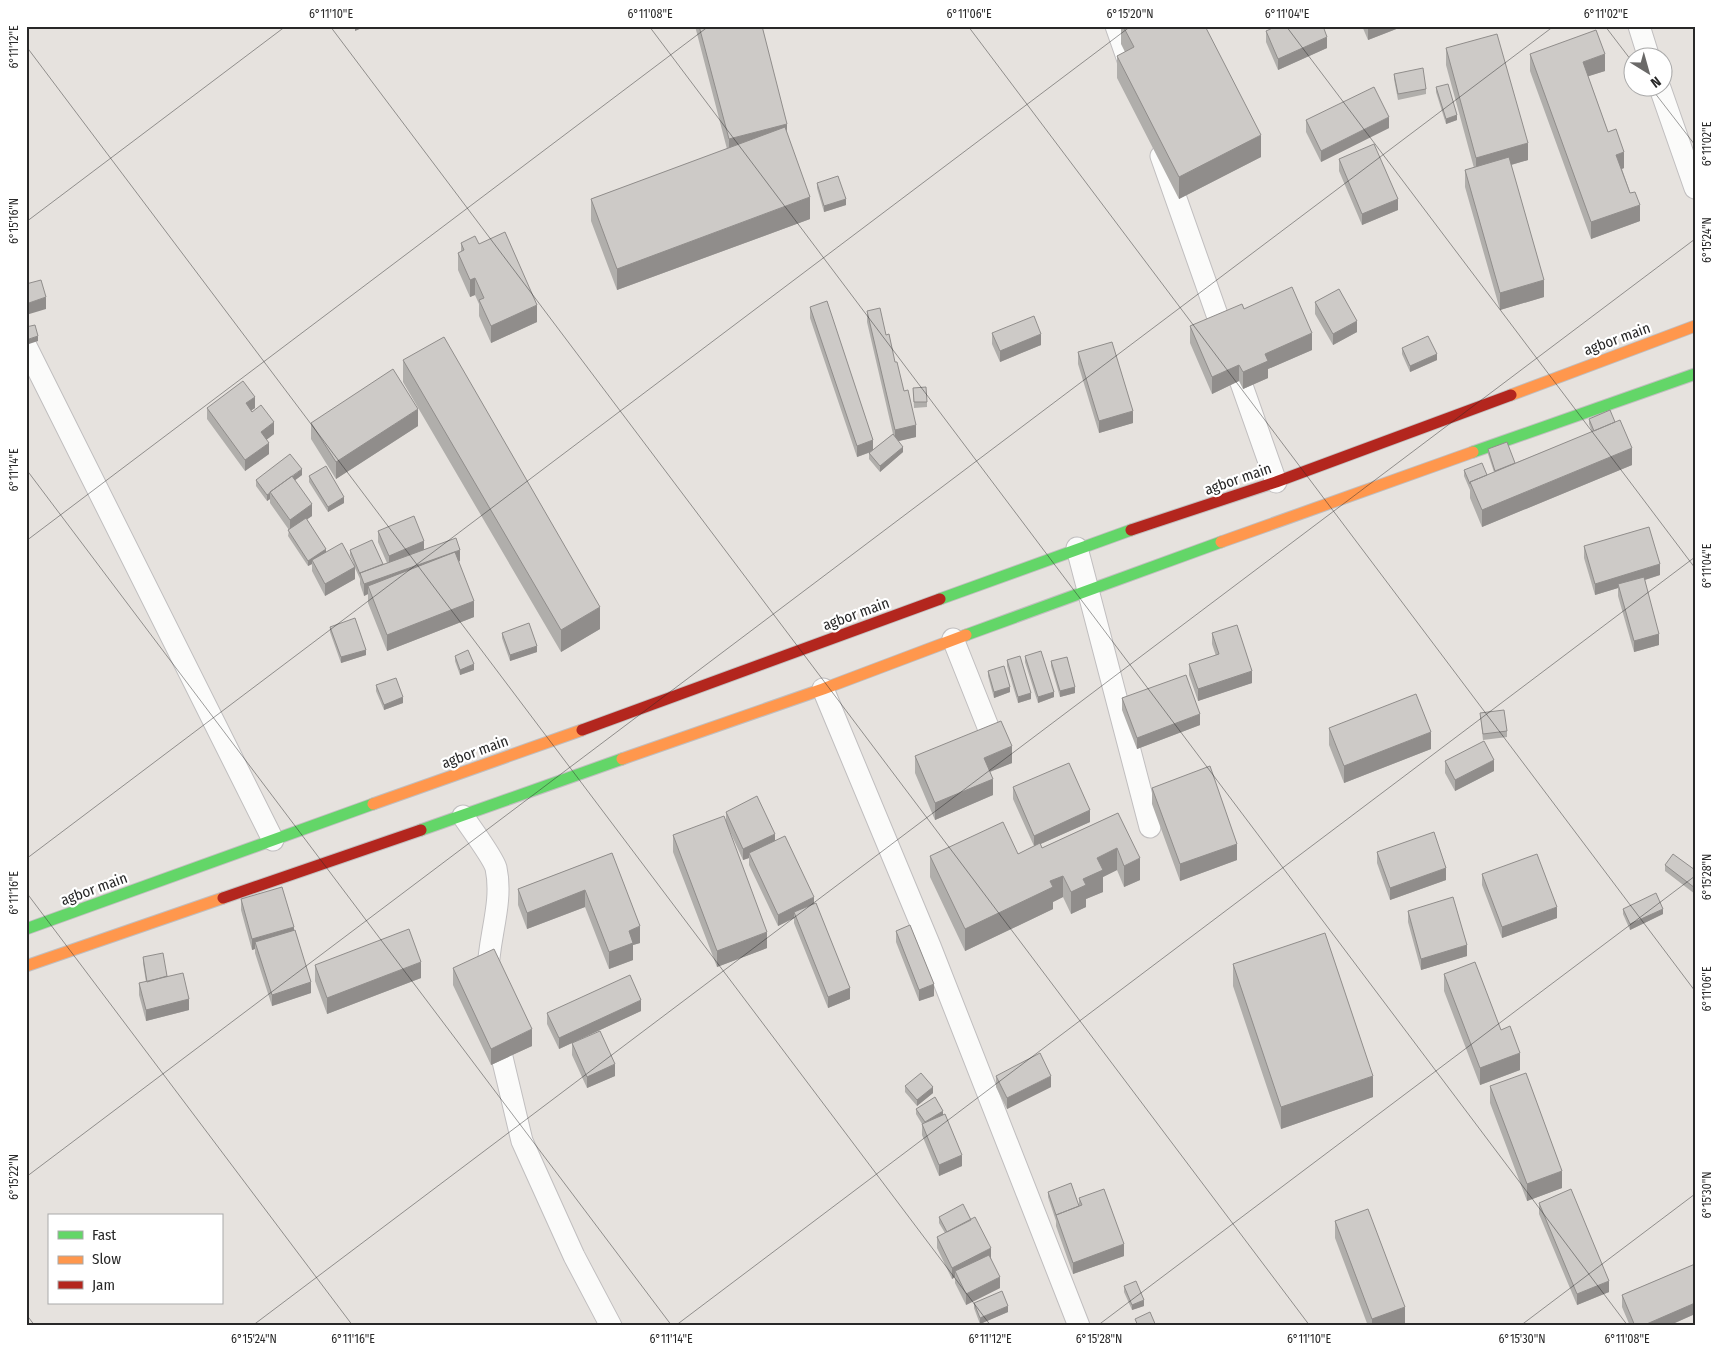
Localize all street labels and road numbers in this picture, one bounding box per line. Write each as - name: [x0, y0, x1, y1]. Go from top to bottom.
- street label: agbor main: [1581, 319, 1653, 359]
- street label: agbor main: [1202, 459, 1274, 499]
- street label: agbor main: [820, 594, 892, 634]
- street label: agbor main: [439, 732, 511, 772]
- street label: agbor main: [58, 869, 130, 909]

